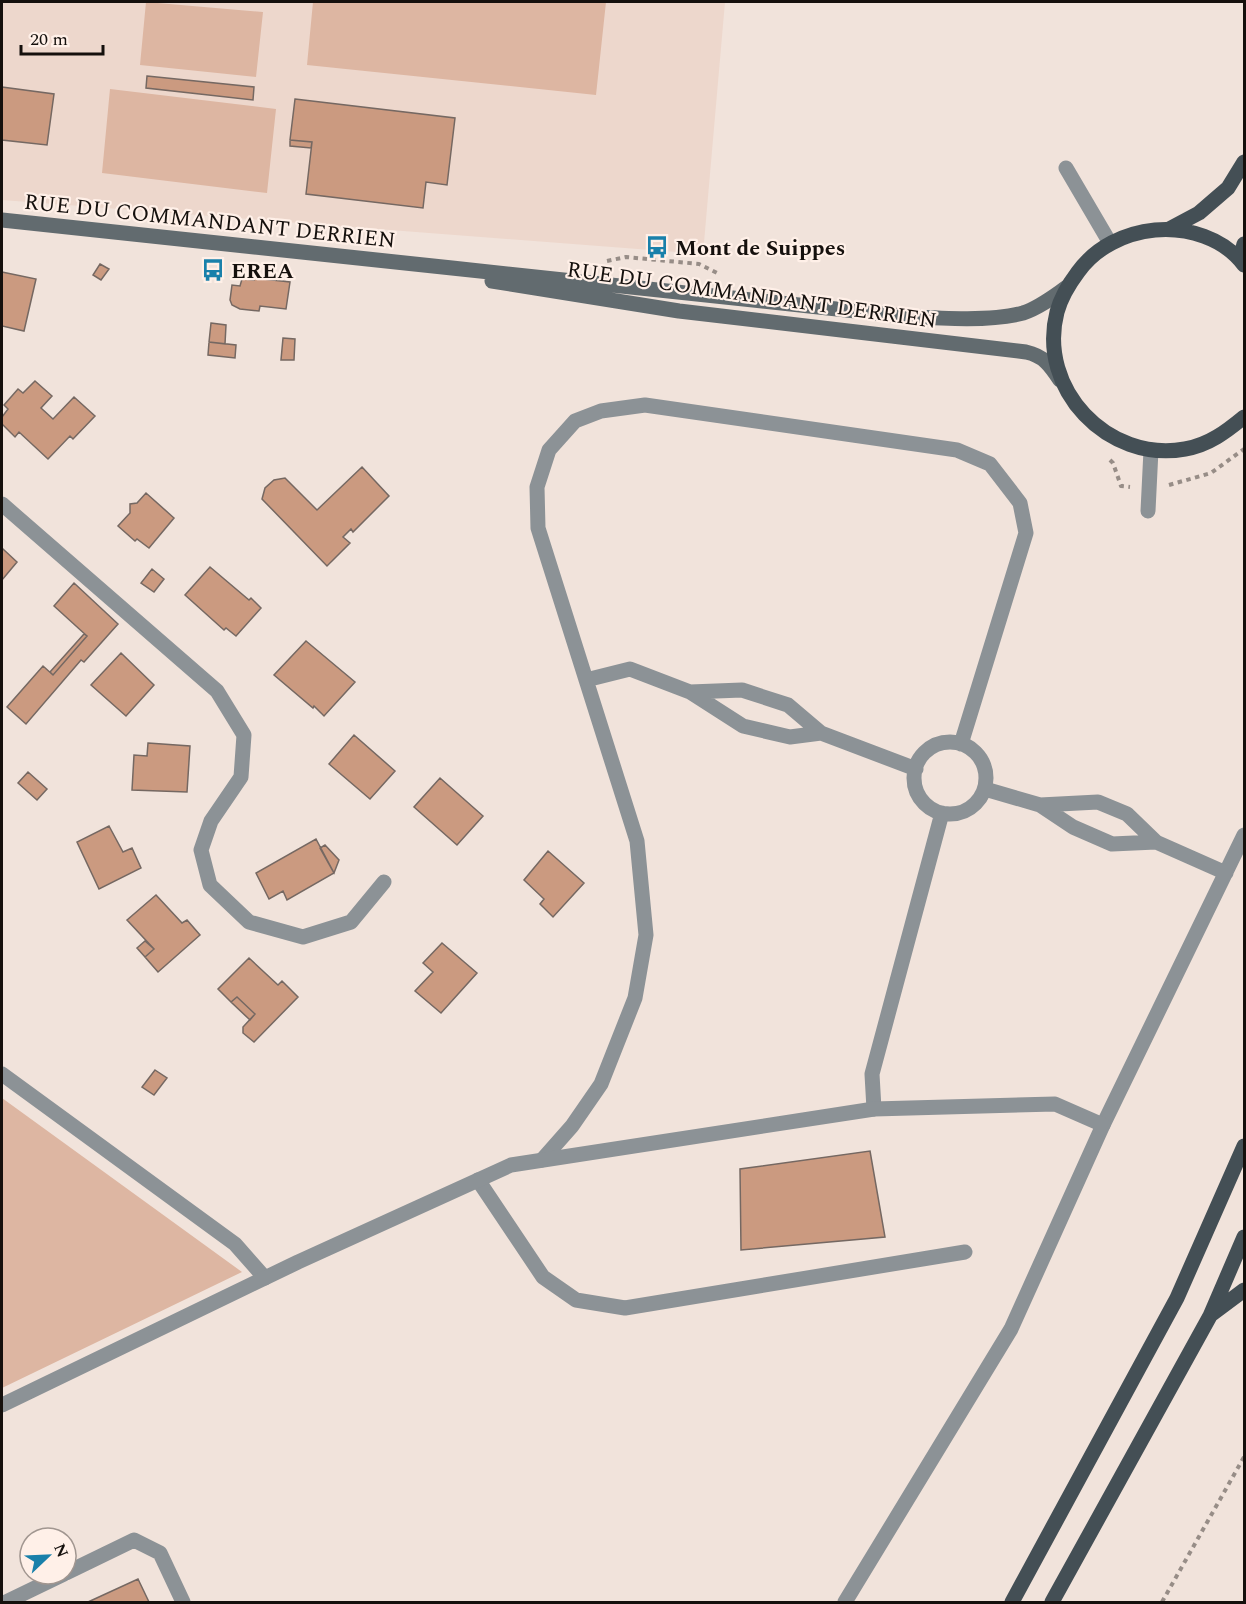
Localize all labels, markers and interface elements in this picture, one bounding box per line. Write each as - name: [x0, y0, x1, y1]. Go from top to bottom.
- scale bar: [21, 18, 104, 56]
- text: 20 m: [30, 26, 68, 53]
- street label: RUE DU COMMANDANT DERRIEN: [22, 186, 397, 257]
- place label: Mont de Suippes: [675, 232, 845, 265]
- bus stop icon: Mont de Suippes: [644, 234, 670, 260]
- street label: RUE DU COMMANDANT DERRIEN: [565, 253, 939, 338]
- place label: EREA: [231, 255, 294, 288]
- bus stop icon: EREA: [200, 257, 226, 283]
- north arrow: [18, 1526, 78, 1586]
- text: N: [47, 1540, 74, 1561]

